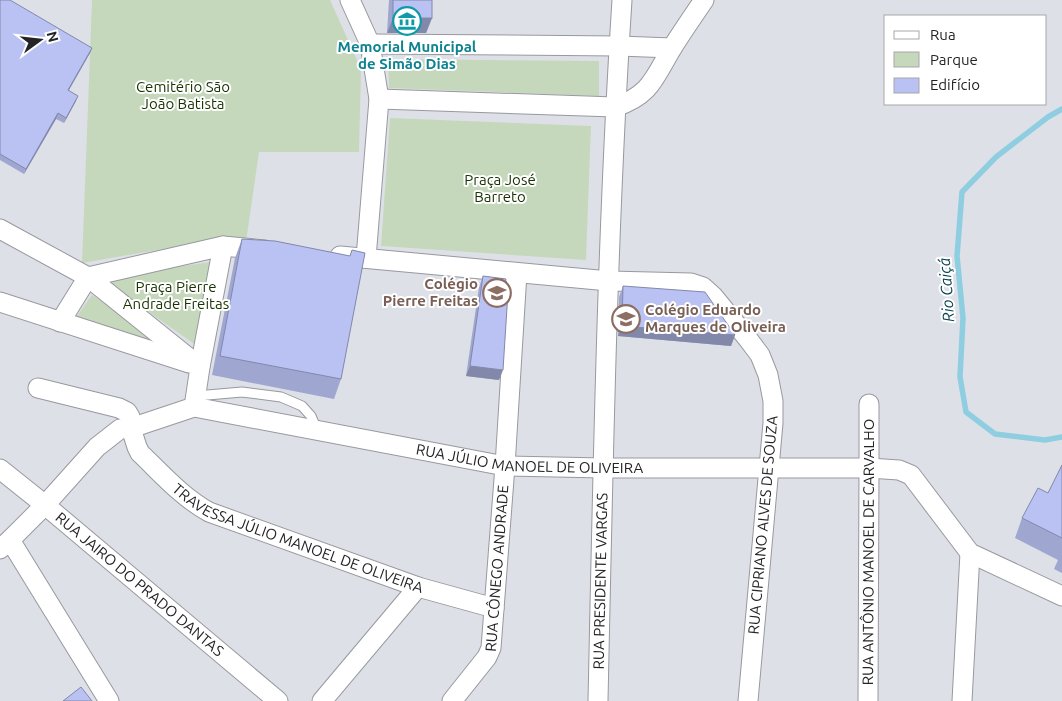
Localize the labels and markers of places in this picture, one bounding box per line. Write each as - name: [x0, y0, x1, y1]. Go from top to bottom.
- museum icon: Memorial Municipal de Simão Dias: [392, 6, 422, 36]
- place label: Memorial Municipal de Simão Dias: [338, 38, 477, 72]
- place label: Colégio Pierre Freitas: [383, 275, 478, 309]
- school or university icon: Colégio Pierre Freitas: [482, 278, 512, 308]
- place label: Colégio Eduardo Marques de Oliveira: [645, 301, 786, 335]
- school or university icon: Colégio Eduardo Marques de Oliveira: [611, 304, 641, 334]

